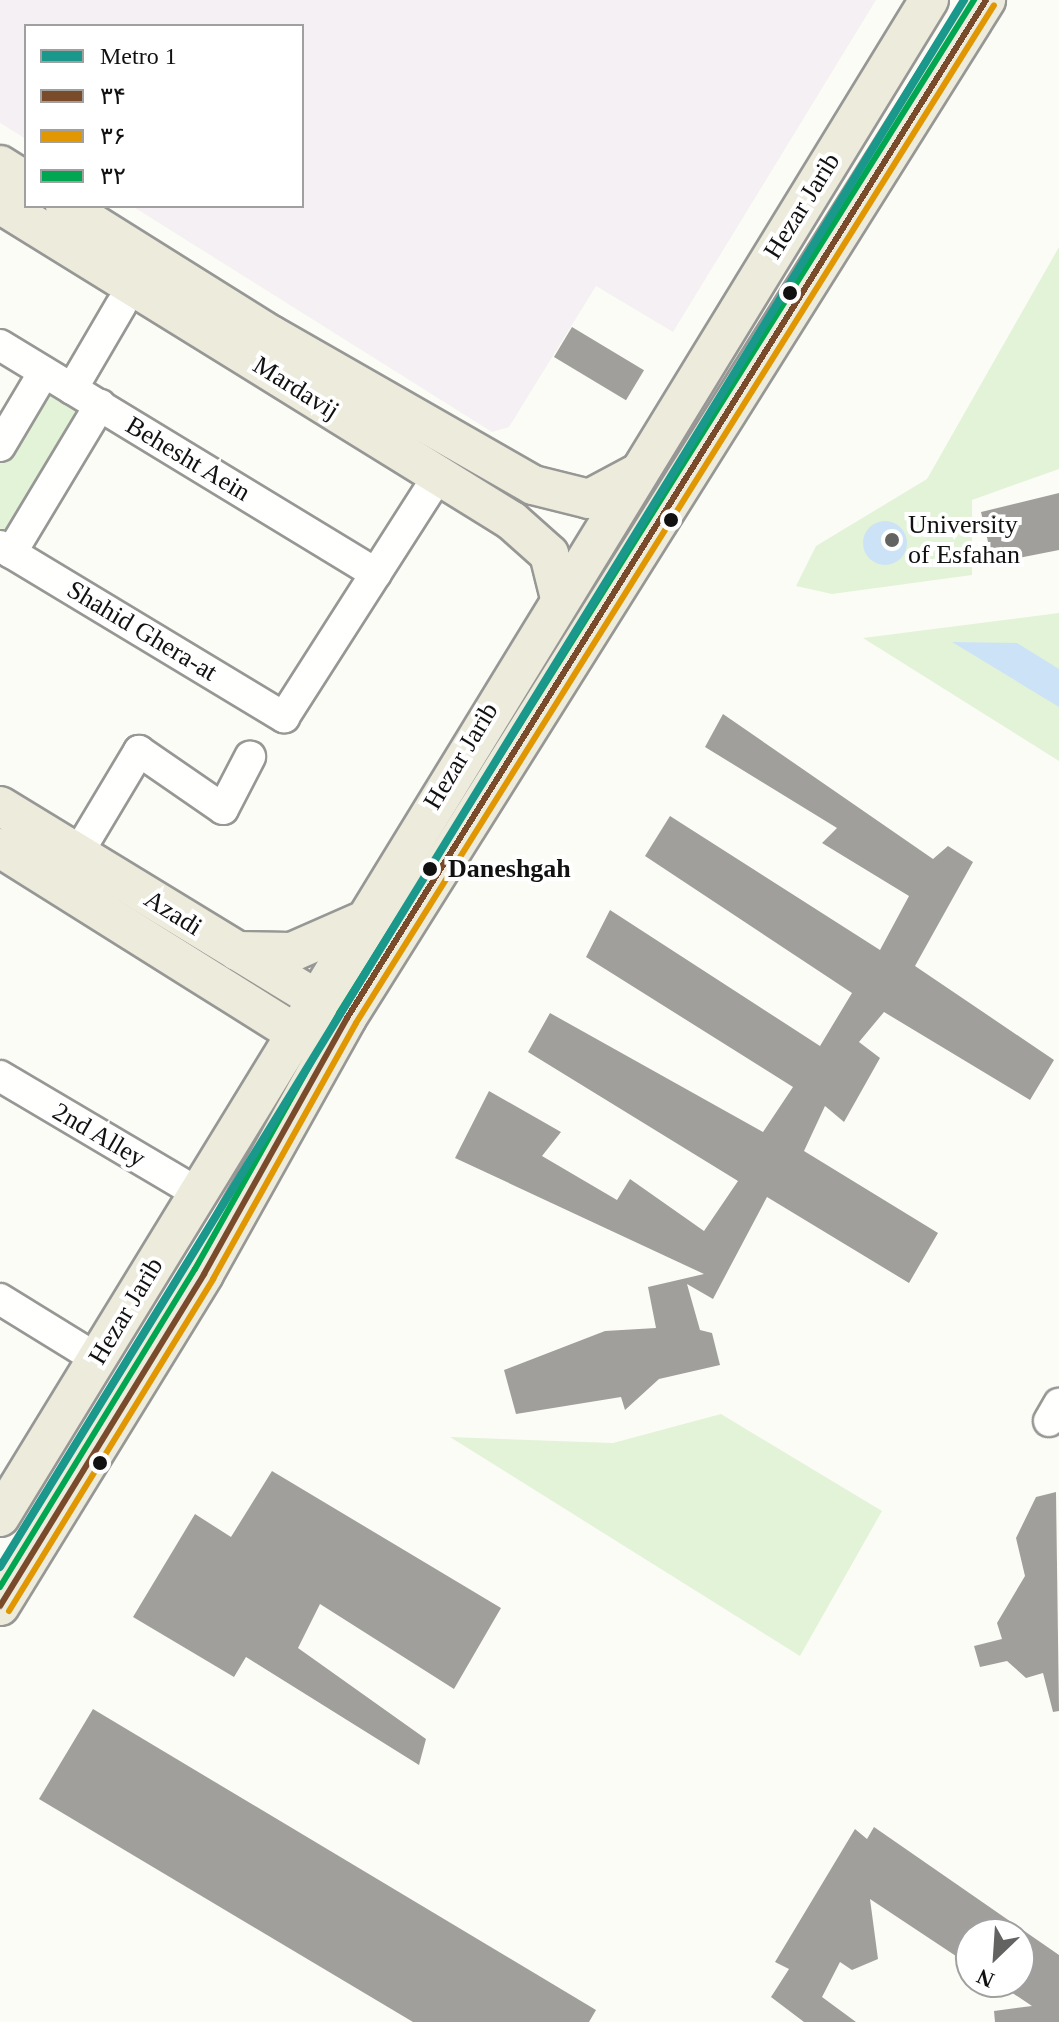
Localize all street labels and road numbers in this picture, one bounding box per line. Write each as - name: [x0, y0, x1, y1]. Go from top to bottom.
- street label: Hezar Jarib: [754, 141, 850, 271]
- street label: Mardavij: [243, 347, 349, 429]
- street label: Behesht Aein: [111, 404, 265, 514]
- street label: Shahid Ghera-at: [49, 567, 235, 695]
- street label: Hezar Jarib: [413, 691, 509, 821]
- street label: Azadi: [137, 882, 209, 944]
- street label: 2nd Alley: [43, 1094, 155, 1176]
- street label: Hezar Jarib: [78, 1246, 174, 1376]

